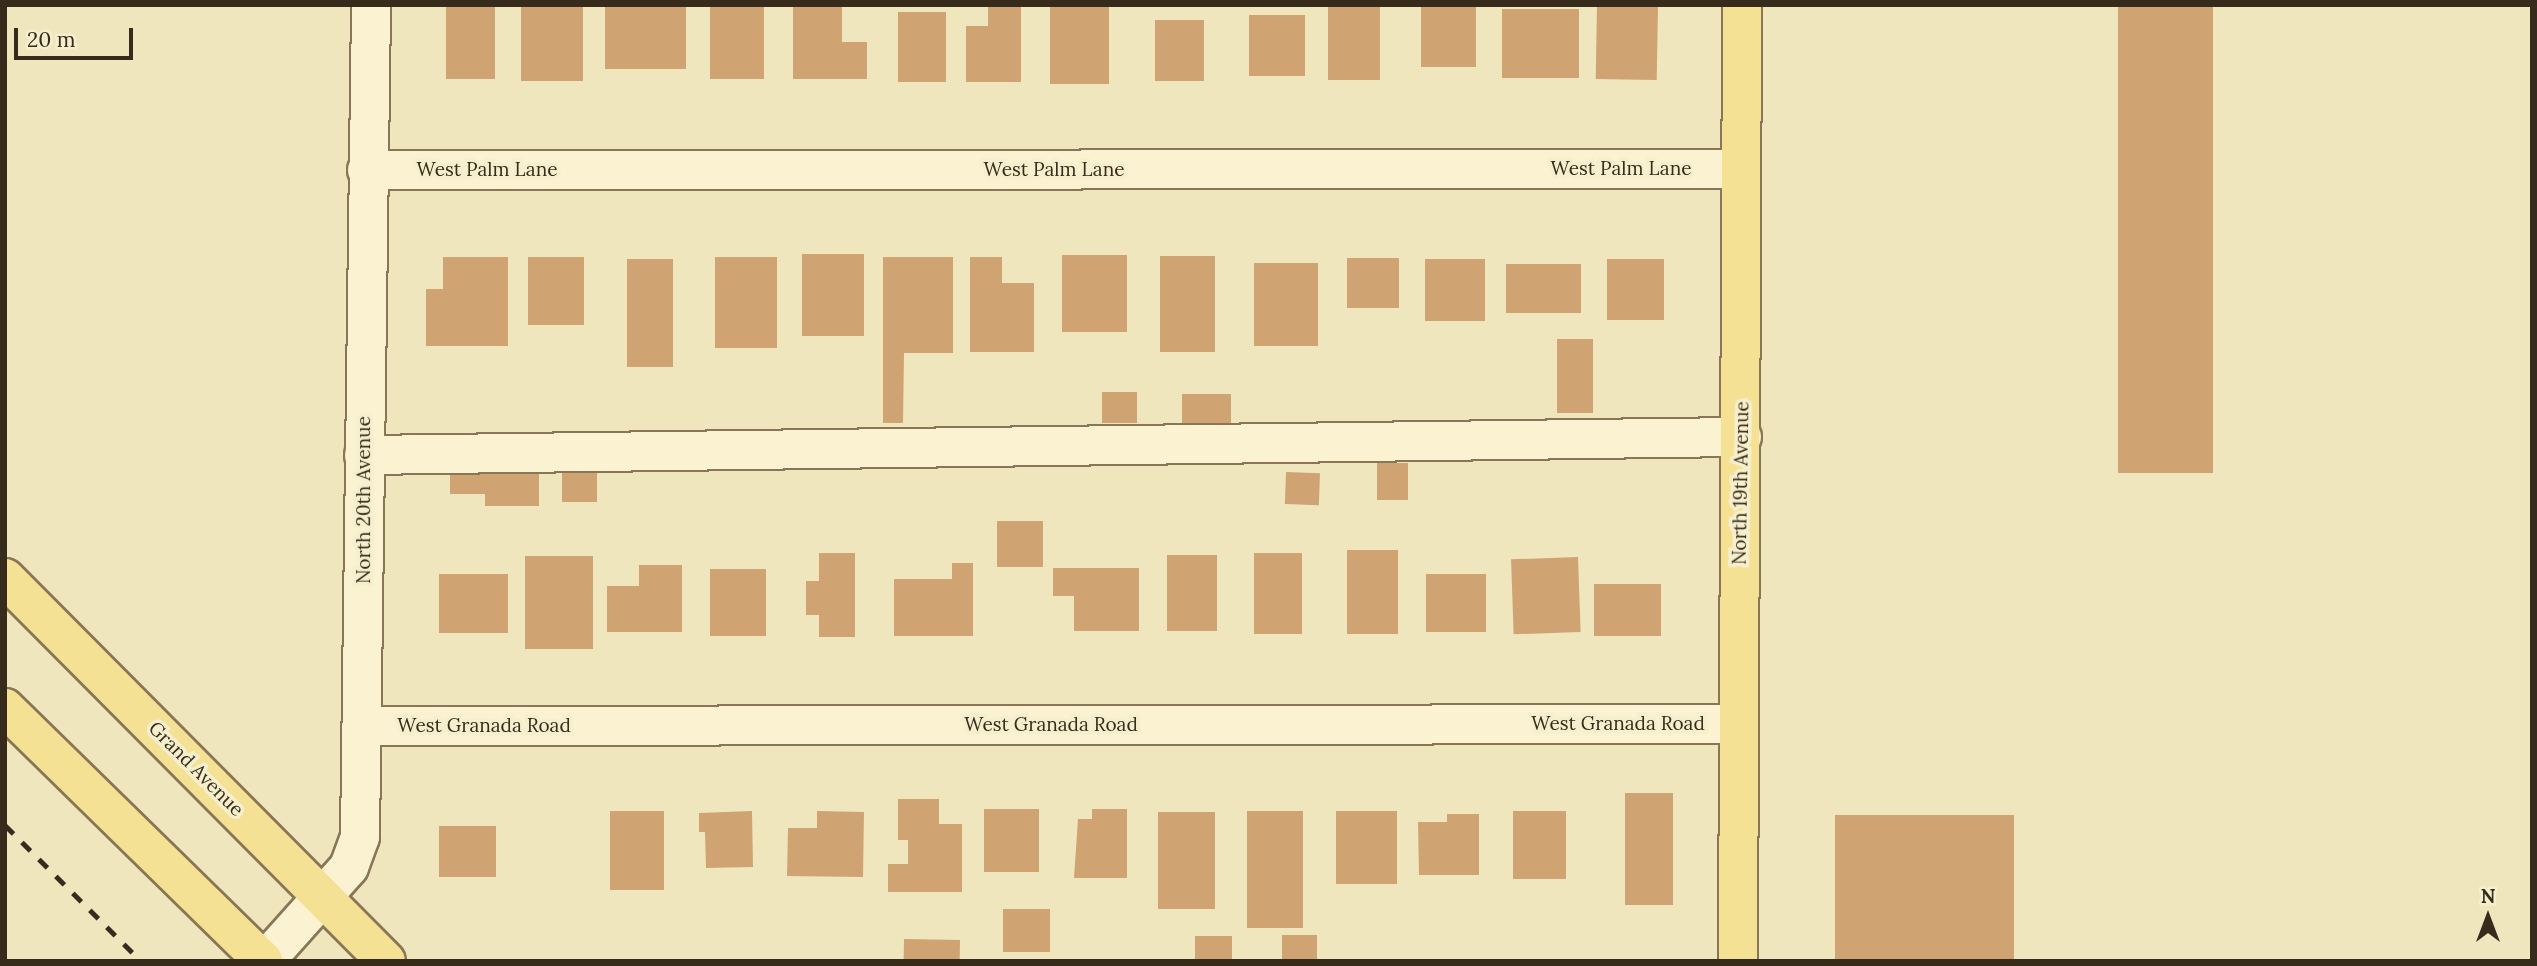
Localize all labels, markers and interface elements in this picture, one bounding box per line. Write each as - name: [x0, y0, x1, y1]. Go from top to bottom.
- scale bar: [18, 14, 136, 58]
- text: 20 m: [27, 26, 76, 53]
- street label: West Palm Lane: [1551, 158, 1691, 180]
- street label: West Palm Lane: [417, 159, 557, 181]
- street label: West Palm Lane: [984, 159, 1124, 181]
- street label: North 19th Avenue: [1728, 401, 1754, 565]
- street label: North 20th Avenue: [353, 416, 375, 584]
- street label: West Granada Road: [1531, 713, 1705, 735]
- street label: West Granada Road: [964, 714, 1138, 736]
- street label: West Granada Road: [397, 715, 571, 737]
- street label: Grand Avenue: [144, 717, 248, 821]
- north arrow: [2453, 882, 2523, 952]
- text: N: [2481, 884, 2495, 908]

